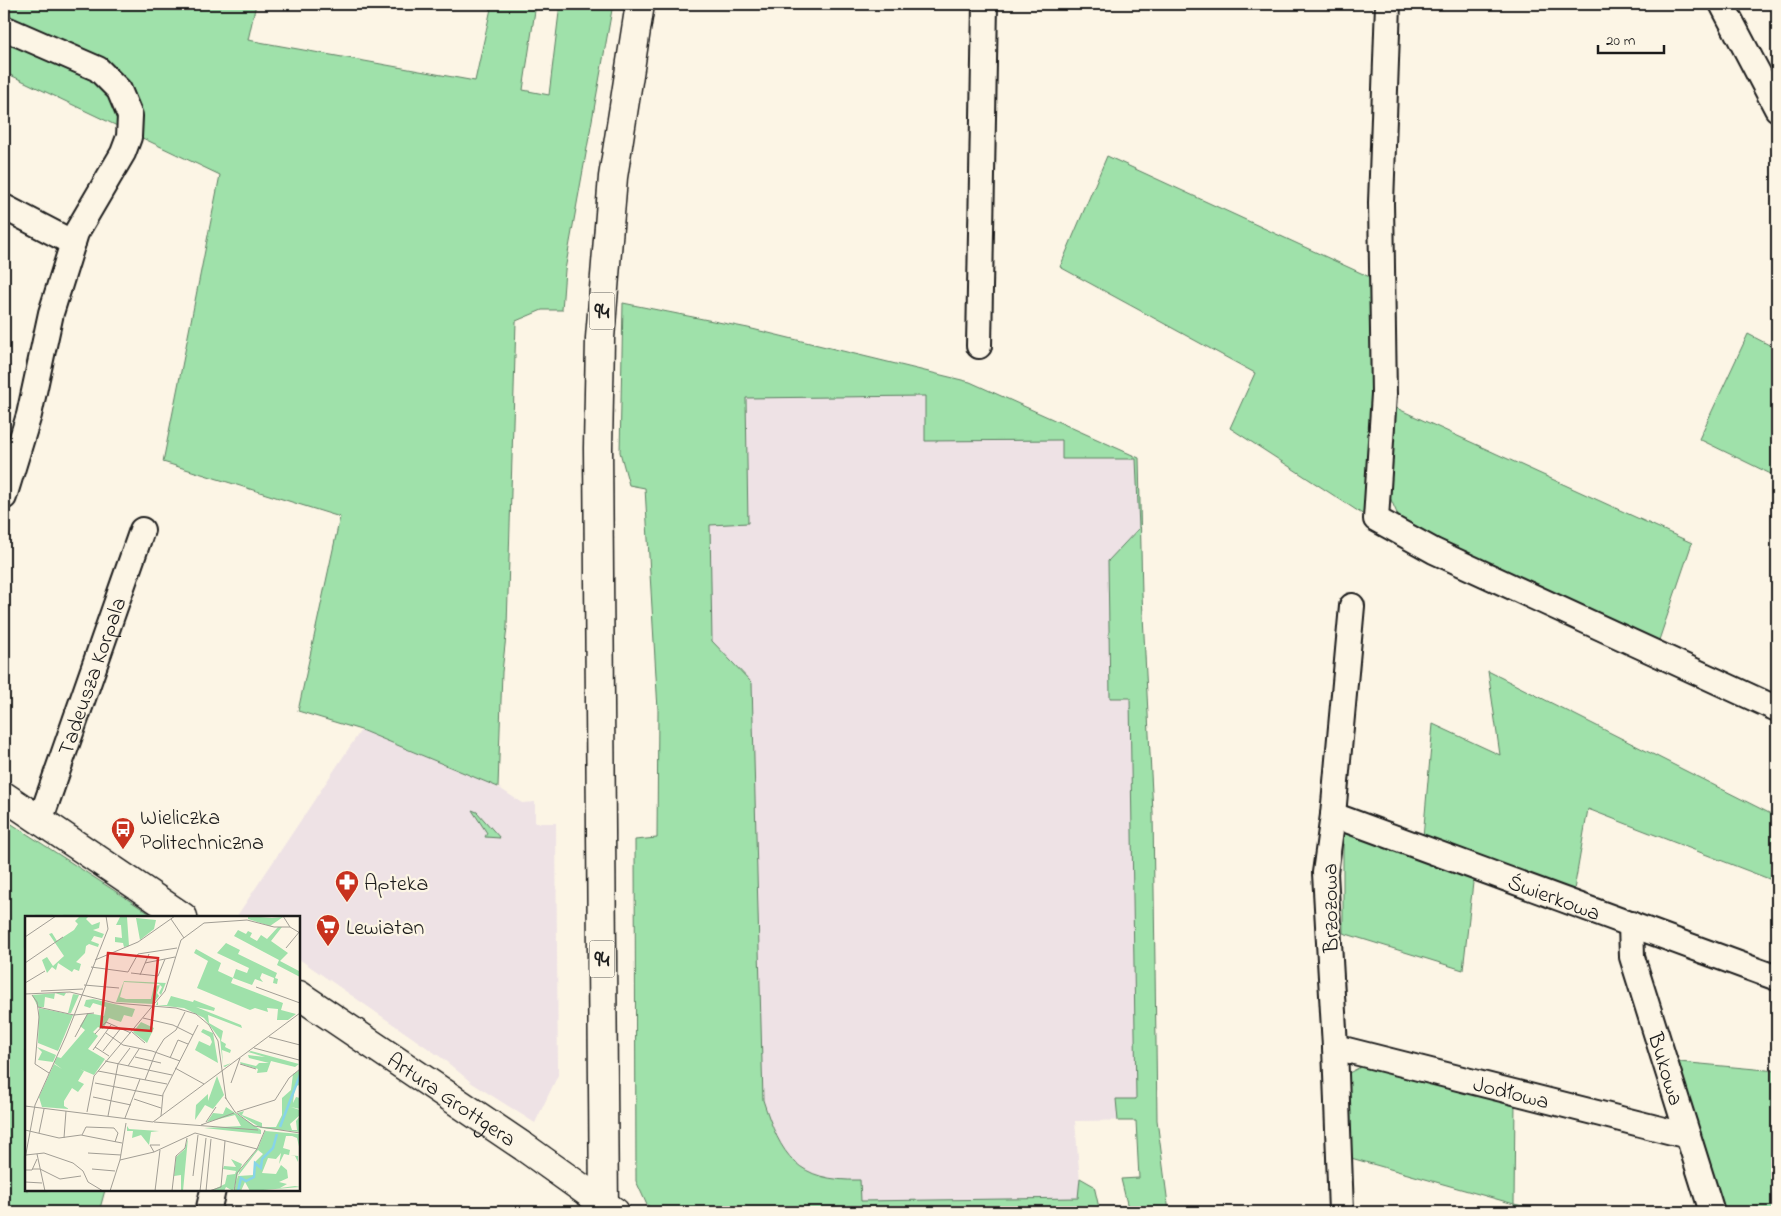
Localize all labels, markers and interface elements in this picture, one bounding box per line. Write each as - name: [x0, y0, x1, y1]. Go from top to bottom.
- scale bar: [1598, 22, 1665, 54]
- text: 20 m: [1606, 30, 1636, 52]
- road number: 94: [590, 292, 614, 330]
- street label: Tadeusza Korpala: [51, 593, 136, 760]
- place label: Wieliczka Politechniczna: [140, 803, 264, 860]
- bus stop icon: Wieliczka Politechniczna: [110, 816, 136, 850]
- street label: Brzozowa: [1315, 863, 1349, 954]
- street label: Świerkowa: [1503, 867, 1604, 931]
- pharmacy icon: Apteka: [334, 869, 360, 903]
- place label: Apteka: [364, 869, 428, 901]
- supermarket icon: Lewiatan: [315, 913, 341, 947]
- place label: Lewiatan: [346, 913, 424, 945]
- inset map: [25, 916, 300, 1191]
- road number: 94: [590, 941, 614, 978]
- street label: Bukowa: [1637, 1028, 1691, 1110]
- street label: Artura Grottgera: [380, 1046, 522, 1156]
- street label: Jodłowa: [1469, 1069, 1552, 1119]

